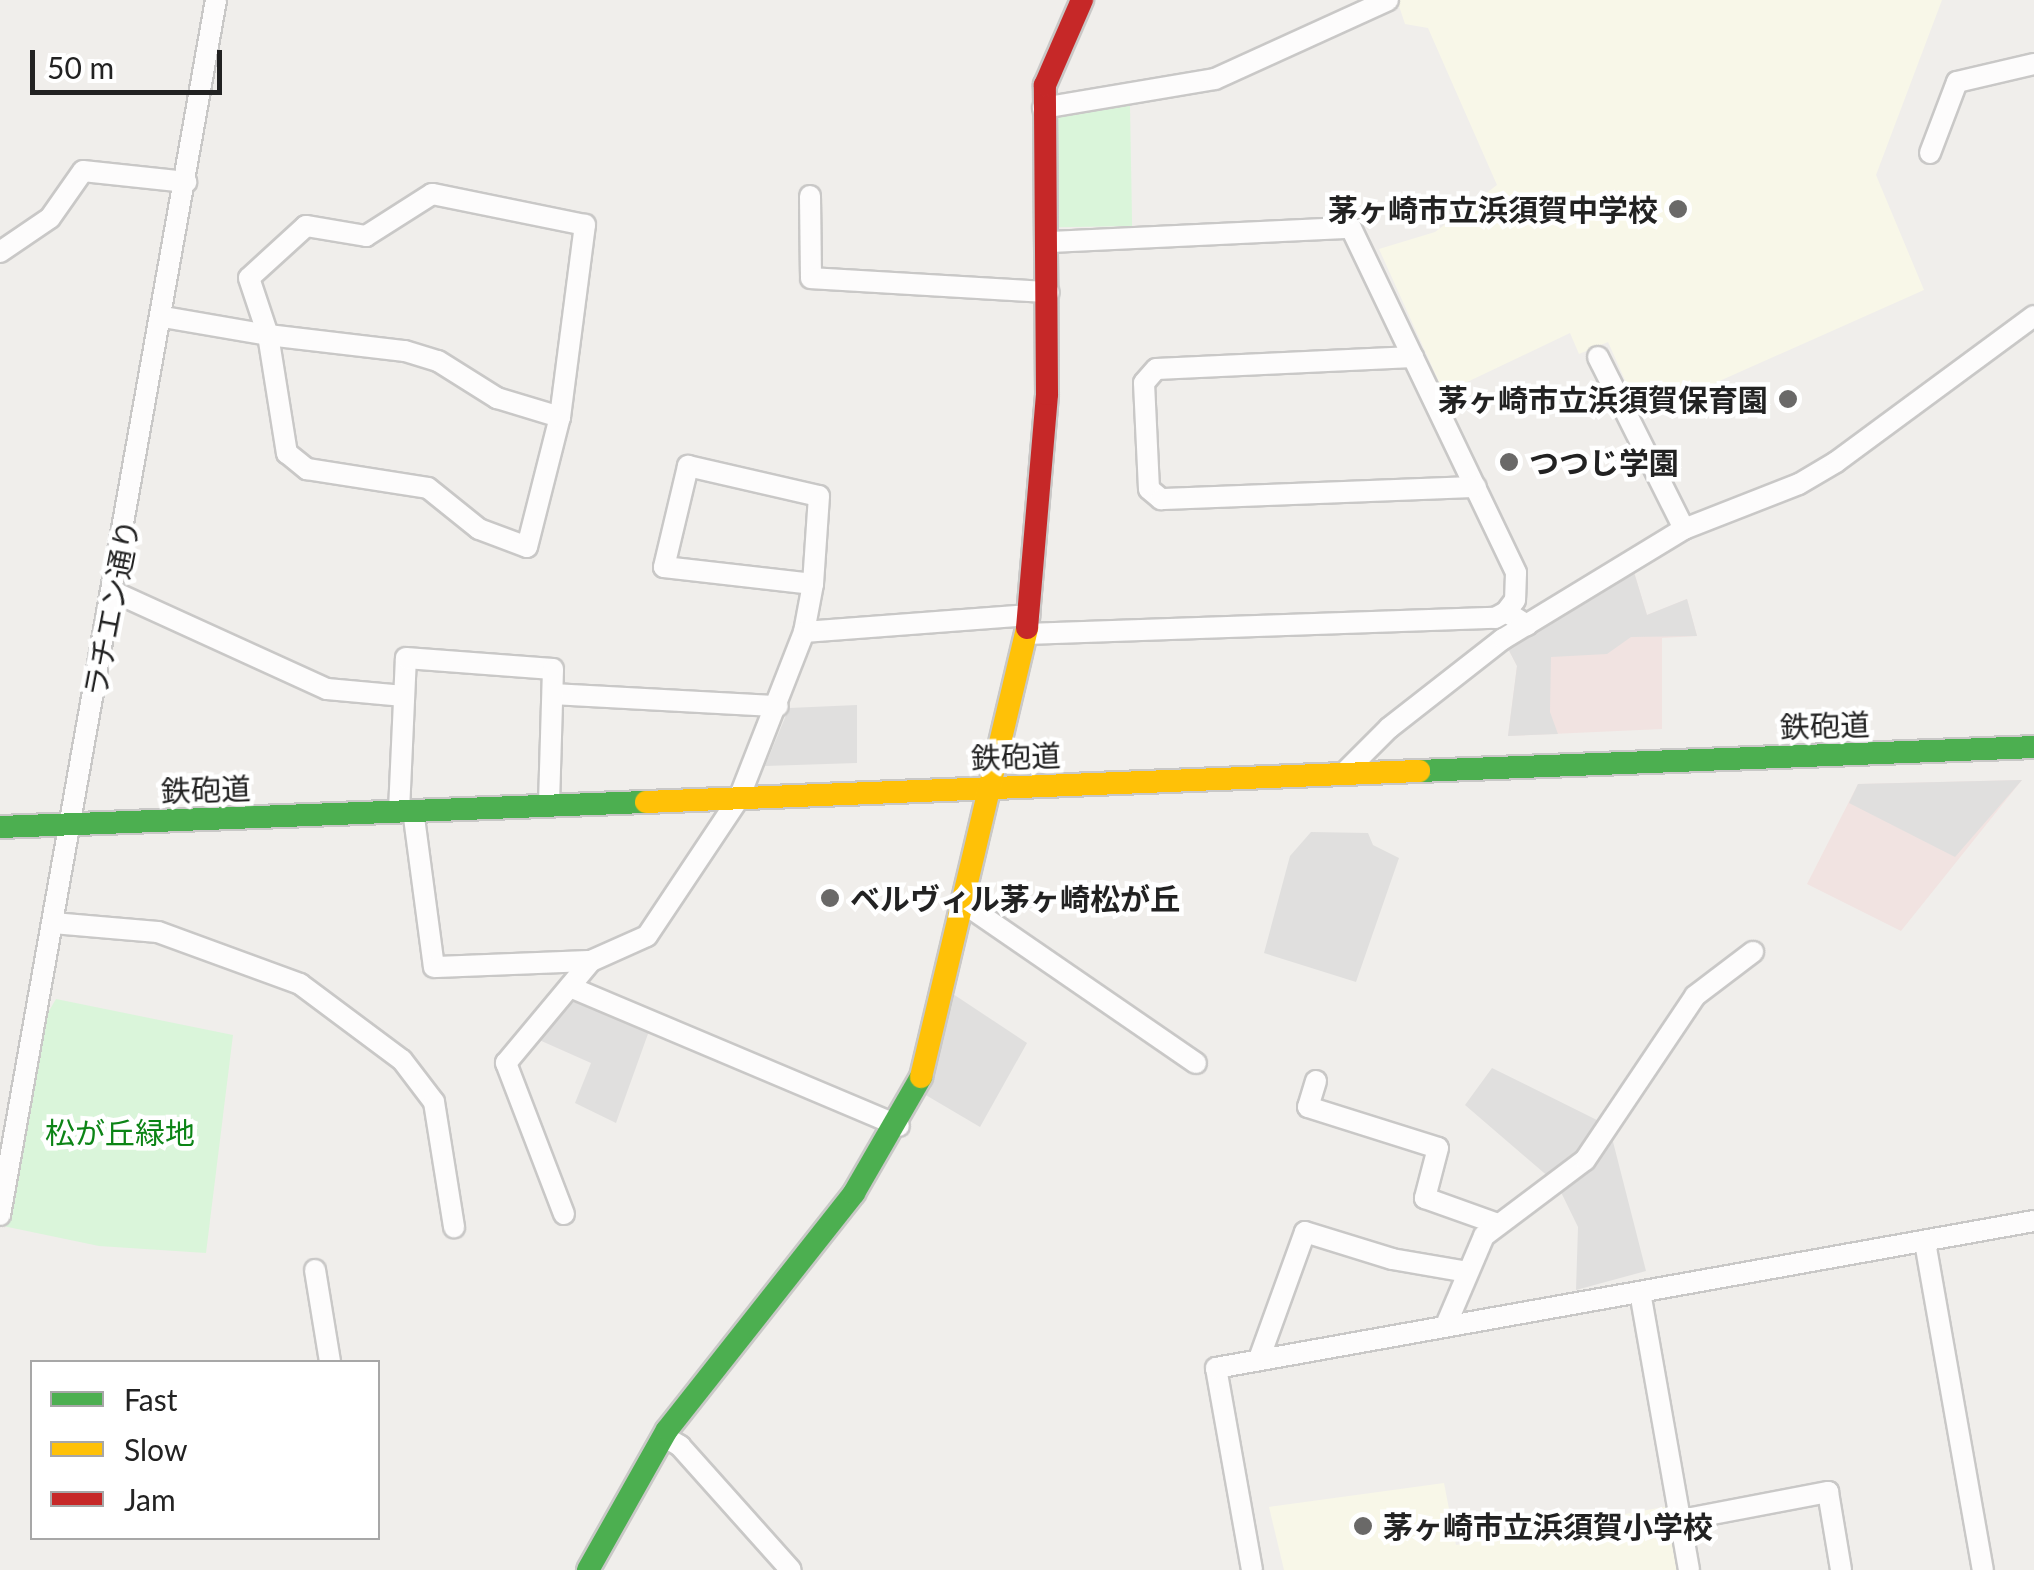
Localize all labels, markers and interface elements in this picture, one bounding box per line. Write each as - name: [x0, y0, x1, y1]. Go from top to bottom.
- scale bar: [35, 30, 228, 92]
- text: 50 m: [47, 49, 114, 85]
- place label: 茅ヶ崎市立浜須賀中学校: [1328, 191, 1658, 227]
- marker: 茅ヶ崎市立浜須賀中学校: [1667, 198, 1689, 220]
- place label: 茅ヶ崎市立浜須賀保育園: [1438, 381, 1768, 417]
- marker: 茅ヶ崎市立浜須賀保育園: [1777, 388, 1799, 410]
- place label: つつじ学園: [1529, 444, 1679, 480]
- marker: つつじ学園: [1498, 451, 1520, 473]
- street label: ラチエン通り: [76, 516, 146, 700]
- street label: 鉄砲道: [1779, 705, 1871, 745]
- street label: 鉄砲道: [970, 736, 1062, 776]
- street label: 鉄砲道: [160, 769, 252, 809]
- place label: ベルヴィル茅ヶ崎松が丘: [850, 880, 1180, 916]
- marker: ベルヴィル茅ヶ崎松が丘: [819, 887, 841, 909]
- park label: 松が丘緑地: [45, 1114, 195, 1150]
- legend: [30, 1360, 380, 1540]
- text: Fast: [124, 1381, 178, 1417]
- text: Slow: [124, 1431, 187, 1467]
- text: Jam: [124, 1481, 176, 1517]
- place label: 茅ヶ崎市立浜須賀小学校: [1383, 1508, 1713, 1544]
- marker: 茅ヶ崎市立浜須賀小学校: [1352, 1515, 1374, 1537]

